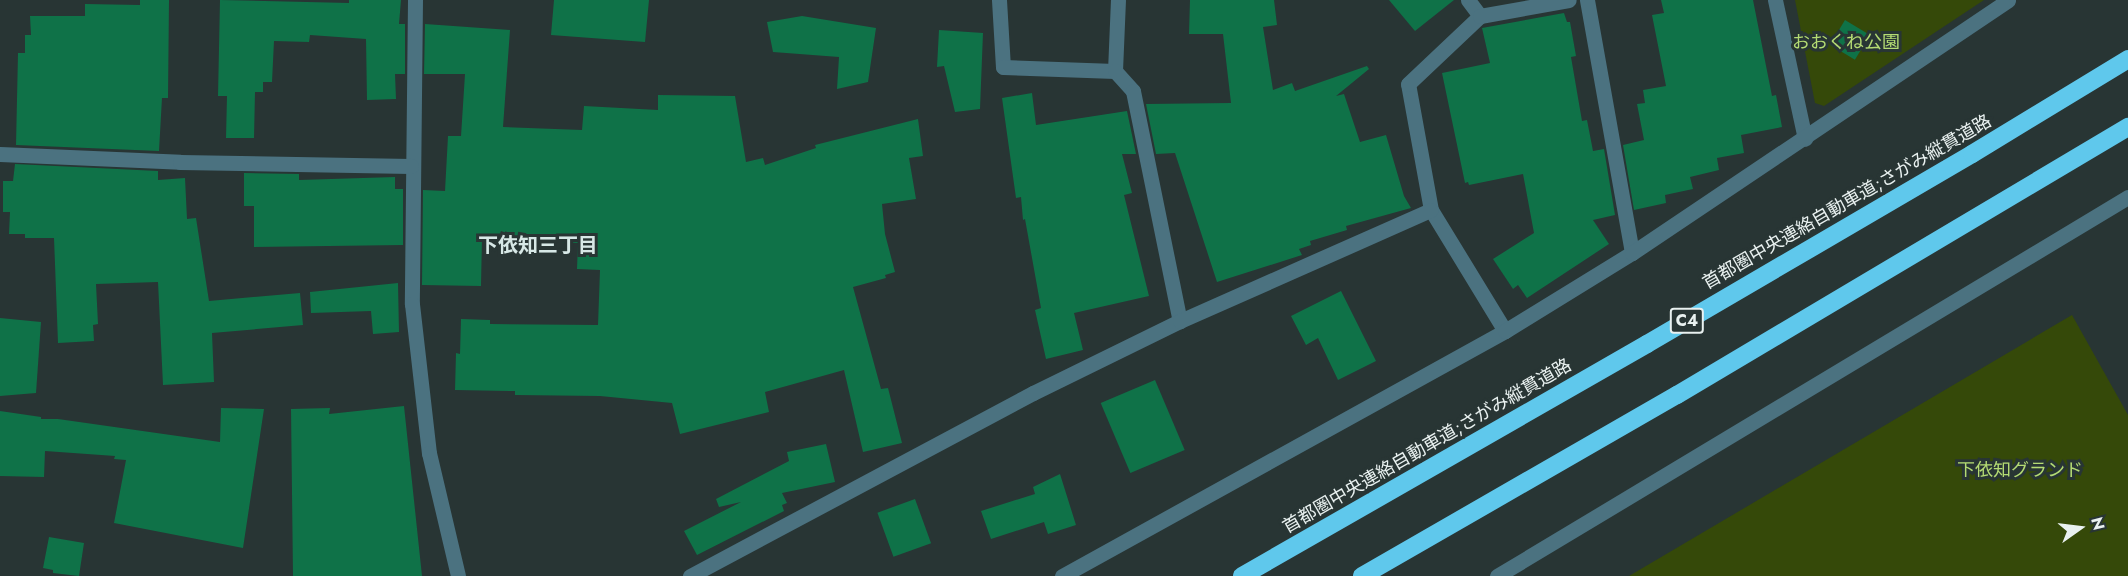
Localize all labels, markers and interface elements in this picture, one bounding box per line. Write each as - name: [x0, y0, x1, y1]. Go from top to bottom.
- park label: おおくね公園: [1792, 31, 1900, 53]
- street label: 首都圏中央連絡自動車道;さがみ縦貫道路: [1699, 110, 1995, 294]
- district label: 下依知三丁目: [478, 233, 598, 257]
- road number: C4: [1669, 308, 1705, 334]
- street label: 首都圏中央連絡自動車道;さがみ縦貫道路: [1279, 354, 1575, 538]
- park label: 下依知グランド: [1957, 459, 2083, 481]
- north arrow: [2050, 498, 2110, 558]
- text: N: [2085, 515, 2111, 532]

